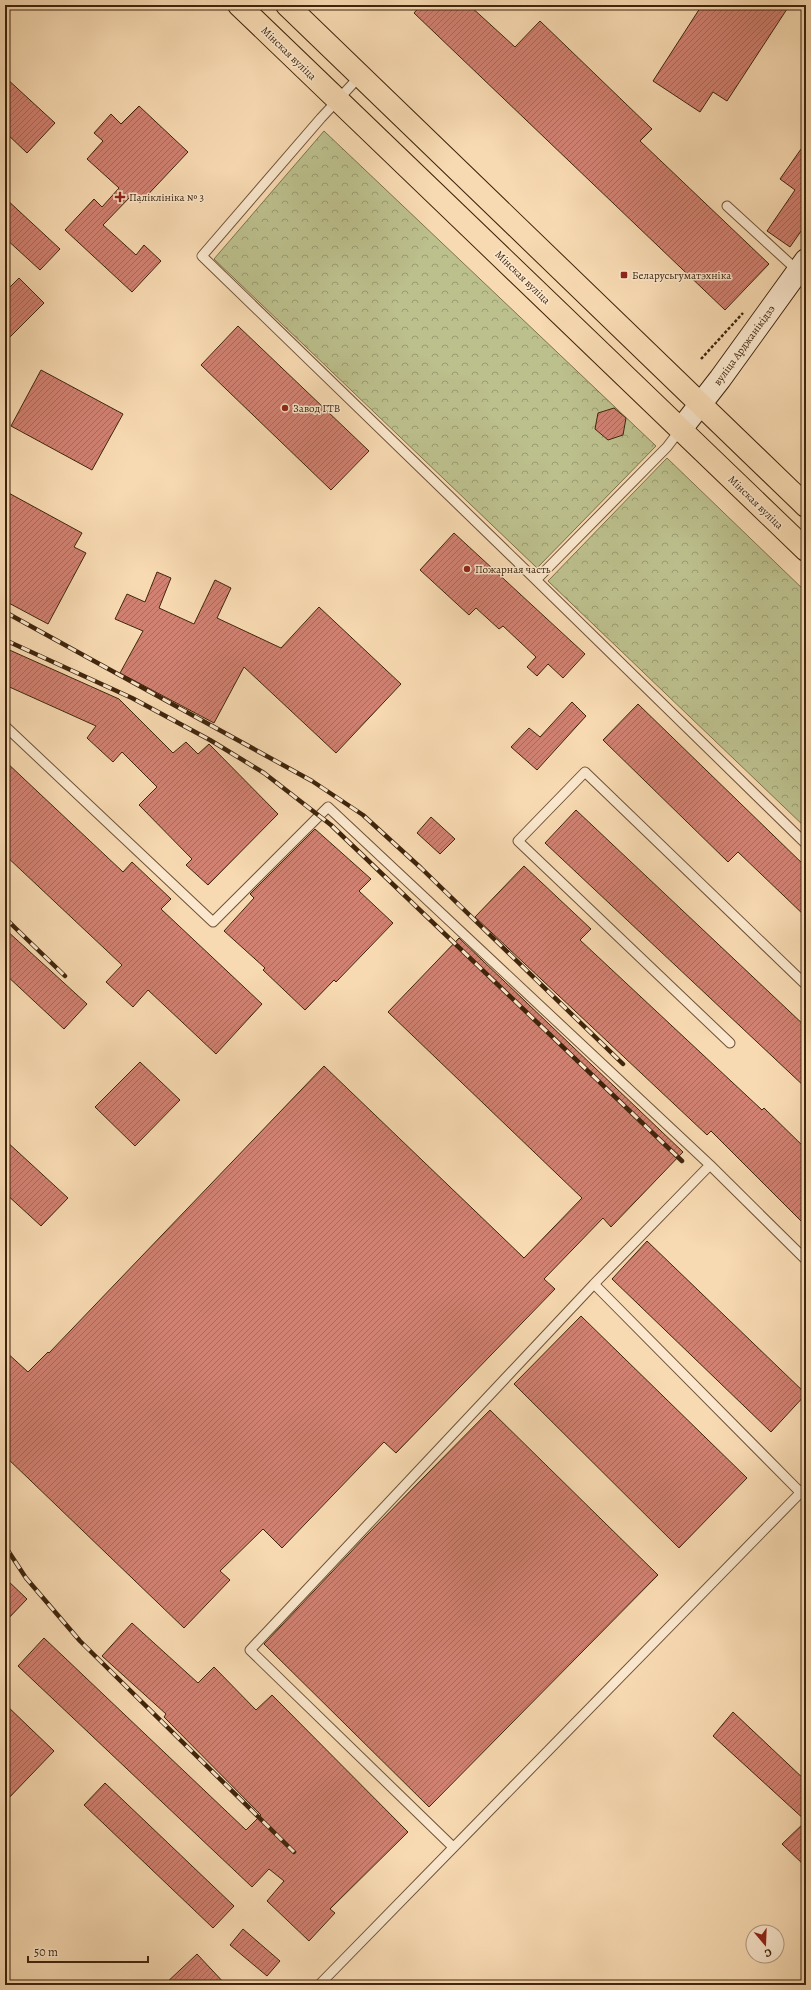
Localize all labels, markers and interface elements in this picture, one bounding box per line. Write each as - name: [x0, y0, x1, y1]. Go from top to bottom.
- street label: Мінская вуліца: [258, 23, 320, 84]
- place label: Паліклініка № 3: [129, 190, 204, 205]
- marker: Паліклініка № 3: [114, 191, 126, 203]
- street label: Мінская вуліца: [492, 247, 554, 308]
- place label: Беларусьгуматэхніка: [632, 268, 732, 283]
- marker: Беларусьгуматэхніка: [619, 270, 629, 280]
- street label: вуліца Арджанікідзэ: [710, 302, 779, 389]
- place label: Завод ГТВ: [293, 401, 340, 416]
- marker: Завод ГТВ: [280, 403, 290, 413]
- street label: Мінская вуліца: [725, 472, 787, 533]
- place label: Пожарная часть: [475, 562, 551, 577]
- marker: Пожарная часть: [462, 564, 472, 574]
- north arrow: [745, 1924, 785, 1964]
- scale bar: [28, 1938, 148, 1964]
- text: 50 m: [34, 1944, 58, 1960]
- text: С: [762, 1945, 774, 1961]

